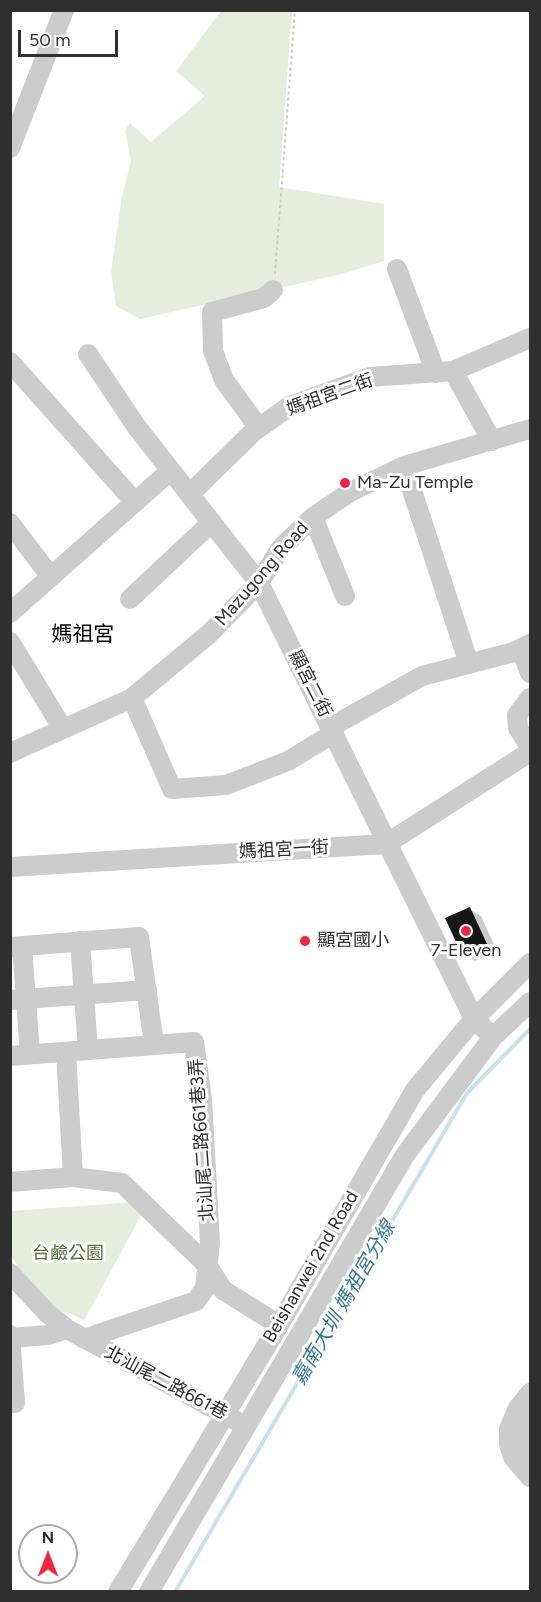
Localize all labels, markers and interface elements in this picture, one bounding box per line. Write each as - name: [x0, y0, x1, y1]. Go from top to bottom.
- scale bar: [21, 18, 122, 56]
- text: 50 m: [29, 29, 71, 51]
- street label: 媽祖宮二街: [284, 369, 376, 421]
- place label: Ma-Zu Temple: [357, 472, 473, 494]
- marker: Ma-Zu Temple: [338, 476, 352, 490]
- street label: Mazugong Road: [211, 518, 313, 630]
- district label: 媽祖宮: [52, 622, 114, 648]
- street label: 顯宮二街: [284, 647, 336, 721]
- street label: 媽祖宮一街: [238, 837, 330, 863]
- marker: 7-Eleven: [459, 924, 473, 938]
- place label: 顯宮國小: [317, 930, 389, 952]
- marker: 顯宮國小: [298, 934, 312, 948]
- place label: 7-Eleven: [431, 940, 501, 962]
- street label: 北汕尾二路661巷3弄: [186, 1058, 218, 1222]
- street label: Beishanwei 2nd Road: [259, 1187, 363, 1347]
- water label: 嘉南大圳 媽祖宮分線: [287, 1217, 401, 1389]
- park label: 台鹼公園: [32, 1243, 104, 1265]
- street label: 北汕尾二路661巷: [101, 1342, 231, 1424]
- north arrow: [18, 1524, 78, 1584]
- text: N: [42, 1528, 54, 1547]

